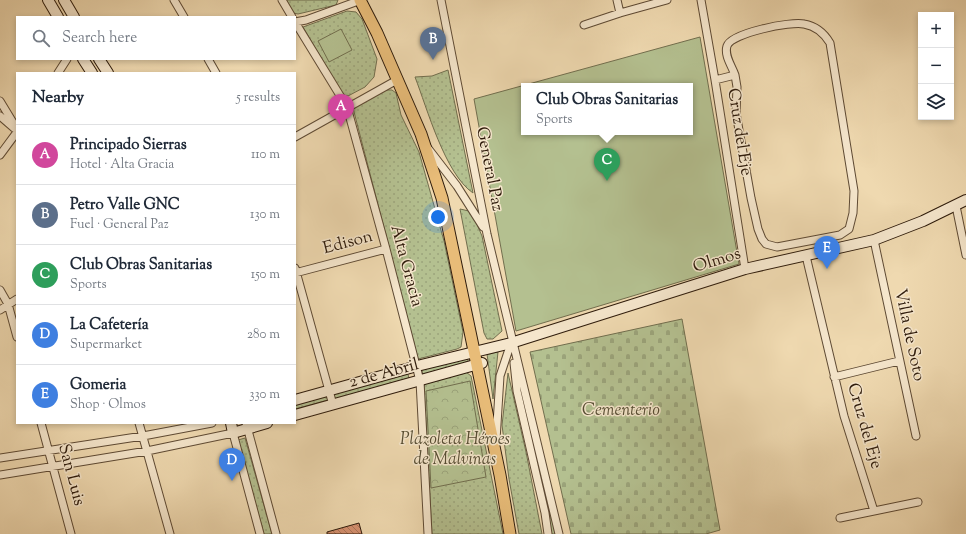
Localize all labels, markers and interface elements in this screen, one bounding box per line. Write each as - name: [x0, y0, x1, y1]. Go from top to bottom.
- map controls: [918, 12, 954, 120]
- button: +: [918, 12, 954, 48]
- search box: [16, 16, 296, 60]
- icon: search: [30, 27, 52, 49]
- pin: B: [420, 27, 446, 60]
- text: Search here: [62, 28, 137, 49]
- button: −: [918, 48, 954, 84]
- popup: [521, 83, 693, 135]
- button: layers: [918, 84, 954, 120]
- text: Nearby: [32, 86, 84, 110]
- street label: Cruz del Eje: [720, 87, 758, 178]
- text: 5 results: [236, 89, 280, 107]
- text: Club Obras Sanitarias: [536, 90, 678, 111]
- pin: A: [328, 94, 354, 127]
- text: Sports: [536, 111, 572, 129]
- street label: General Paz: [469, 125, 509, 213]
- text: Principado Sierras: [70, 135, 187, 156]
- text: A: [40, 146, 50, 164]
- text: 110 m: [251, 146, 280, 164]
- pin: C: [594, 148, 620, 181]
- text: Hotel · Alta Gracia: [70, 156, 174, 174]
- text: Petro Valle GNC: [70, 195, 180, 216]
- text: B: [41, 206, 49, 224]
- text: 130 m: [250, 206, 280, 224]
- your location: [428, 207, 448, 227]
- text: Fuel · General Paz: [70, 216, 169, 234]
- street label: Alta Gracia: [384, 222, 428, 310]
- street label: Edison: [320, 225, 376, 261]
- pin: E: [814, 236, 840, 269]
- street label: Olmos: [690, 242, 744, 280]
- text: Club Obras Sanitarias: [70, 255, 212, 276]
- text: C: [40, 266, 50, 284]
- text: 150 m: [251, 266, 280, 284]
- text: Sports: [70, 276, 107, 294]
- street label: Villa de Soto: [887, 287, 931, 383]
- text: La Cafetería: [70, 315, 149, 336]
- text: D: [40, 326, 50, 344]
- text: 280 m: [247, 326, 280, 344]
- text: Supermarket: [70, 336, 142, 354]
- street label: 2 de Abril: [346, 353, 422, 395]
- text: Gomeria: [70, 375, 127, 396]
- street label: Cruz del Eje: [840, 380, 888, 472]
- text: E: [41, 386, 49, 404]
- text: 330 m: [249, 386, 280, 404]
- text: Shop · Olmos: [70, 396, 146, 414]
- park label: Cementerio: [582, 399, 660, 423]
- park label: Plazoleta Héroes de Malvinas: [400, 428, 510, 472]
- street label: San Luis: [51, 441, 91, 509]
- pin: D: [219, 448, 245, 481]

